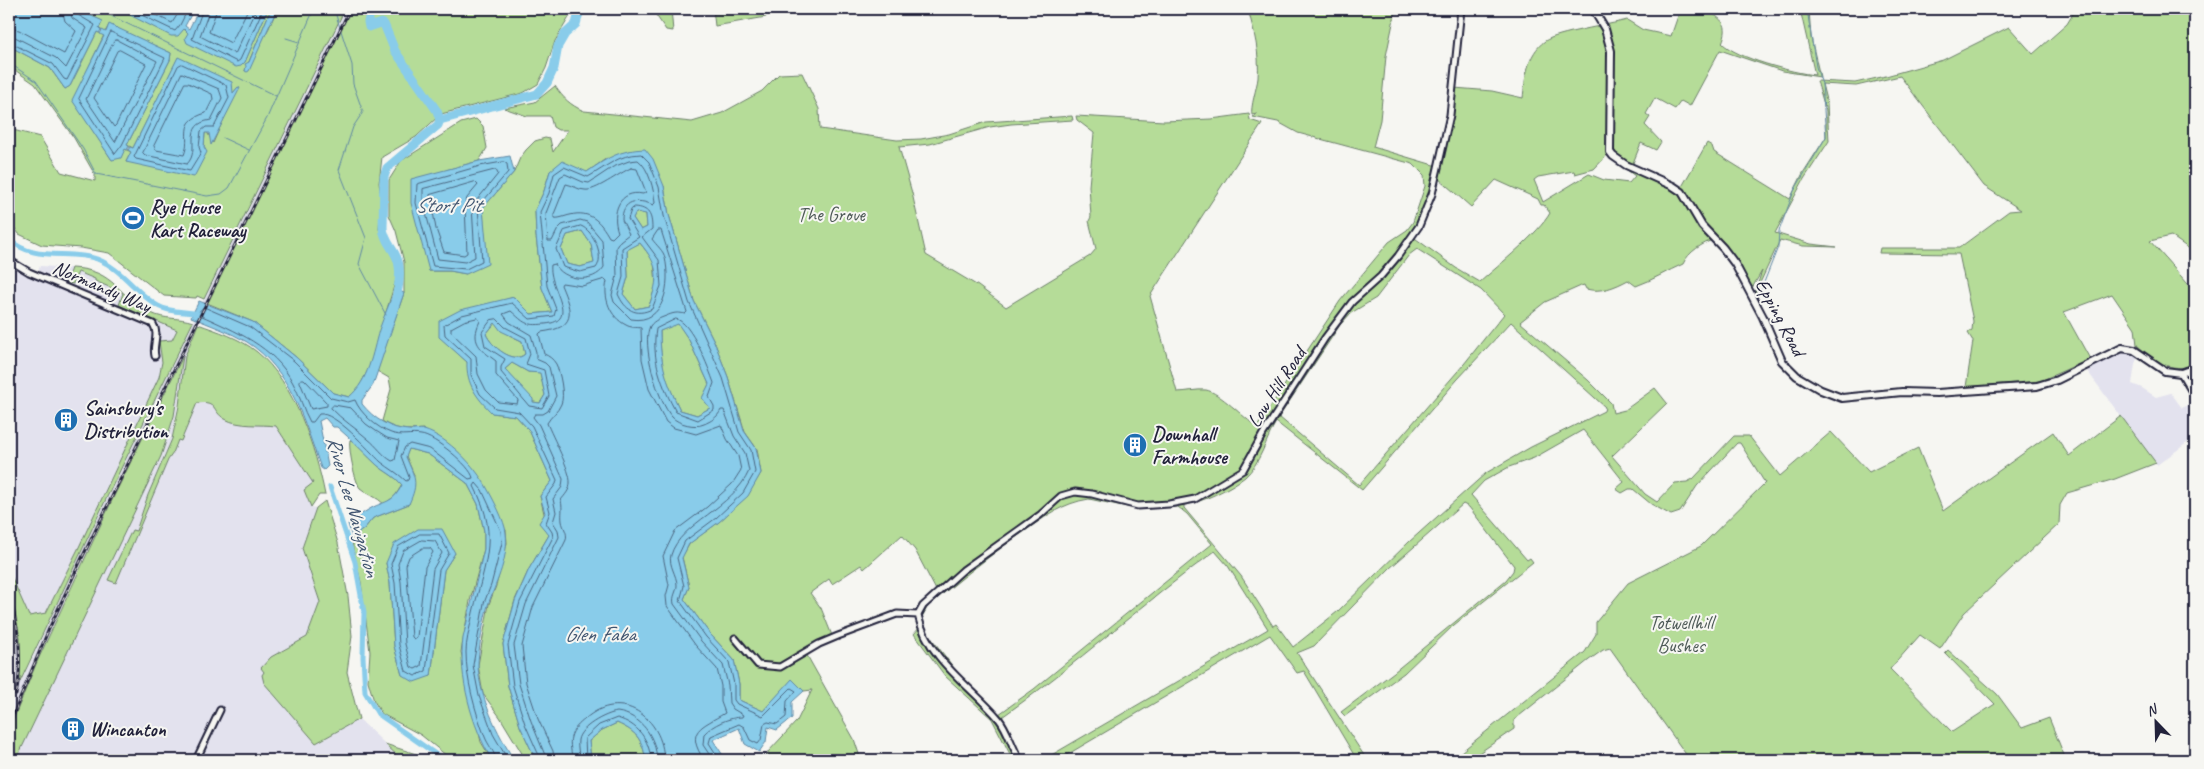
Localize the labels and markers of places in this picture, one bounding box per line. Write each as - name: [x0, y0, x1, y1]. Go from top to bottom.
- place label: Rye House Kart Raceway: [150, 195, 248, 244]
- sports icon: Rye House Kart Raceway: [120, 205, 146, 231]
- place label: Sainsbury's Distribution: [84, 396, 170, 444]
- building icon: Sainsbury's Distribution: [53, 407, 79, 433]
- place label: Downhall Farmhouse: [1152, 422, 1229, 470]
- building icon: Downhall Farmhouse: [1122, 432, 1148, 458]
- building icon: Wincanton: [60, 716, 86, 742]
- place label: Wincanton: [90, 717, 167, 742]

